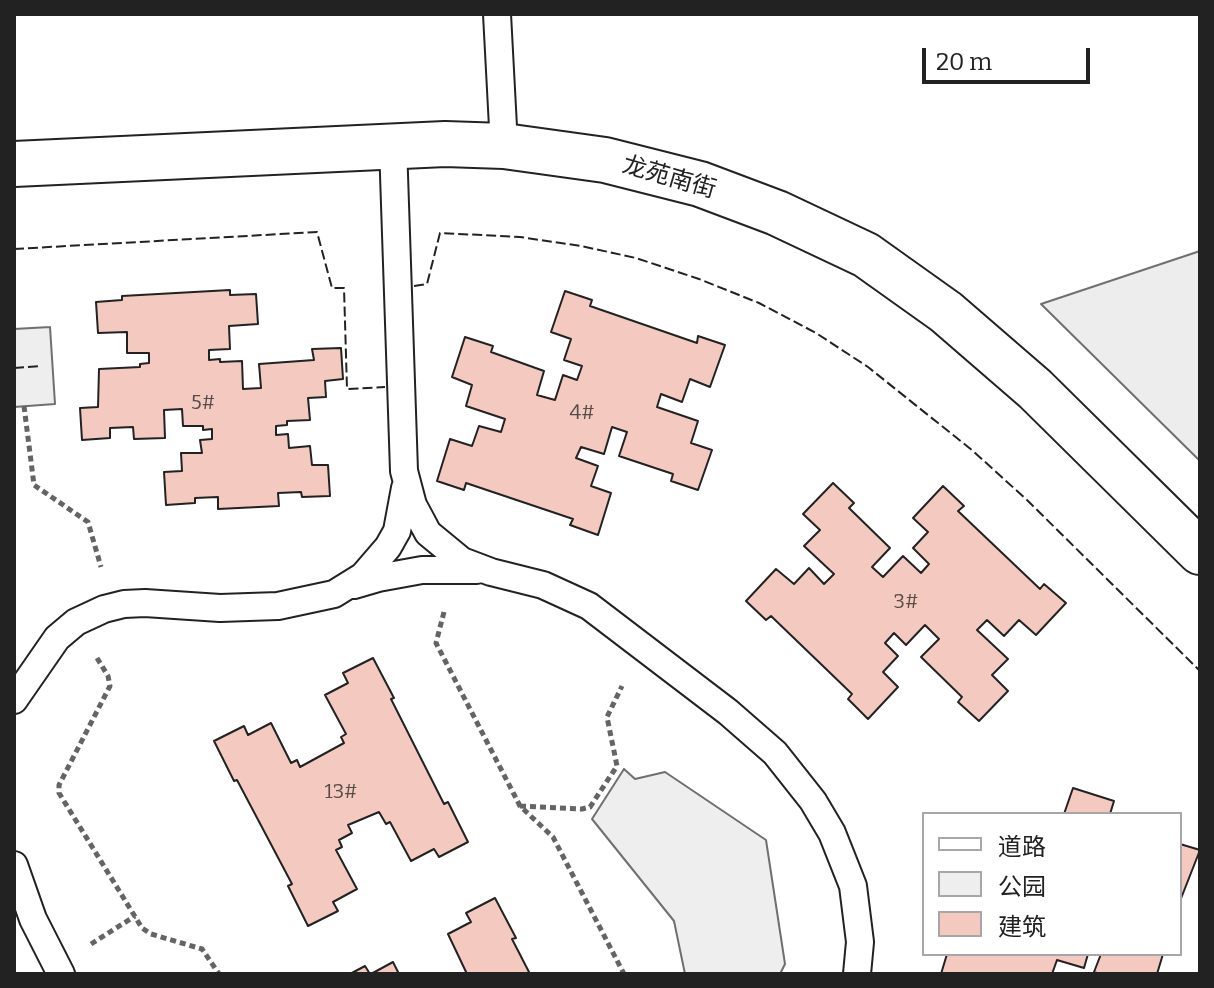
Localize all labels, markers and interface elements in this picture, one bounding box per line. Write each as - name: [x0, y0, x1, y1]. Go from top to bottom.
- scale bar: [926, 32, 1094, 82]
- text: 20 m: [936, 48, 992, 76]
- street label: 龙苑南街: [619, 151, 719, 205]
- house number: 5#: [191, 391, 215, 415]
- house number: 4#: [569, 401, 595, 425]
- house number: 3#: [894, 590, 918, 614]
- house number: 13#: [325, 780, 357, 804]
- legend: [922, 812, 1182, 956]
- text: 道路: [998, 833, 1046, 861]
- text: 公园: [998, 873, 1046, 901]
- text: 建筑: [998, 913, 1046, 941]

